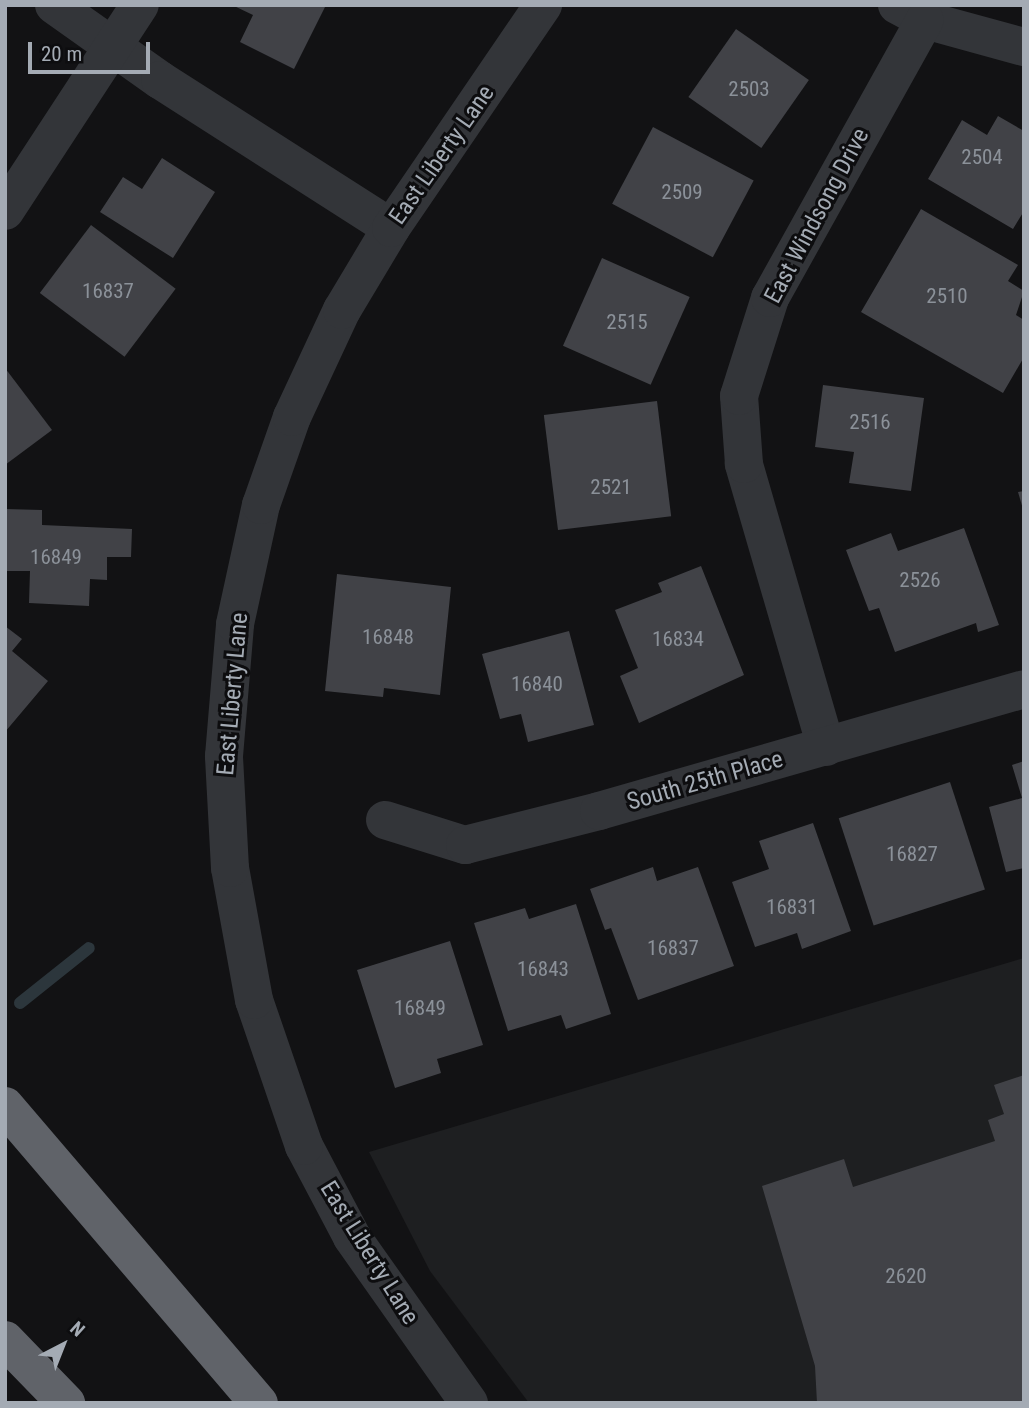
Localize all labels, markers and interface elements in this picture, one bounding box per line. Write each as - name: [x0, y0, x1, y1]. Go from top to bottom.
- scale bar: [32, 28, 154, 72]
- text: 20 m: [41, 42, 82, 66]
- house number: 2503: [728, 76, 770, 102]
- street label: East Liberty Lane: [383, 80, 501, 230]
- street label: East Windsong Drive: [759, 124, 875, 308]
- house number: 2504: [961, 144, 1003, 170]
- house number: 2509: [661, 179, 703, 205]
- house number: 16837: [82, 278, 134, 304]
- house number: 2510: [926, 283, 968, 309]
- house number: 2515: [606, 309, 648, 335]
- house number: 2516: [849, 409, 891, 435]
- house number: 2521: [590, 474, 632, 500]
- house number: 16849: [30, 544, 82, 570]
- house number: 2526: [899, 567, 941, 593]
- street label: East Liberty Lane: [212, 611, 254, 777]
- house number: 16848: [362, 624, 414, 650]
- house number: 16834: [652, 626, 704, 652]
- house number: 16840: [511, 671, 563, 697]
- street label: South 25th Place: [624, 745, 786, 817]
- house number: 16827: [886, 841, 938, 867]
- house number: 16831: [766, 894, 818, 920]
- house number: 16837: [647, 935, 699, 961]
- house number: 16843: [517, 956, 569, 982]
- house number: 16849: [394, 995, 446, 1021]
- street label: East Liberty Lane: [314, 1176, 424, 1330]
- house number: 2620: [885, 1263, 927, 1289]
- north arrow: [28, 1310, 98, 1380]
- text: N: [65, 1317, 89, 1341]

